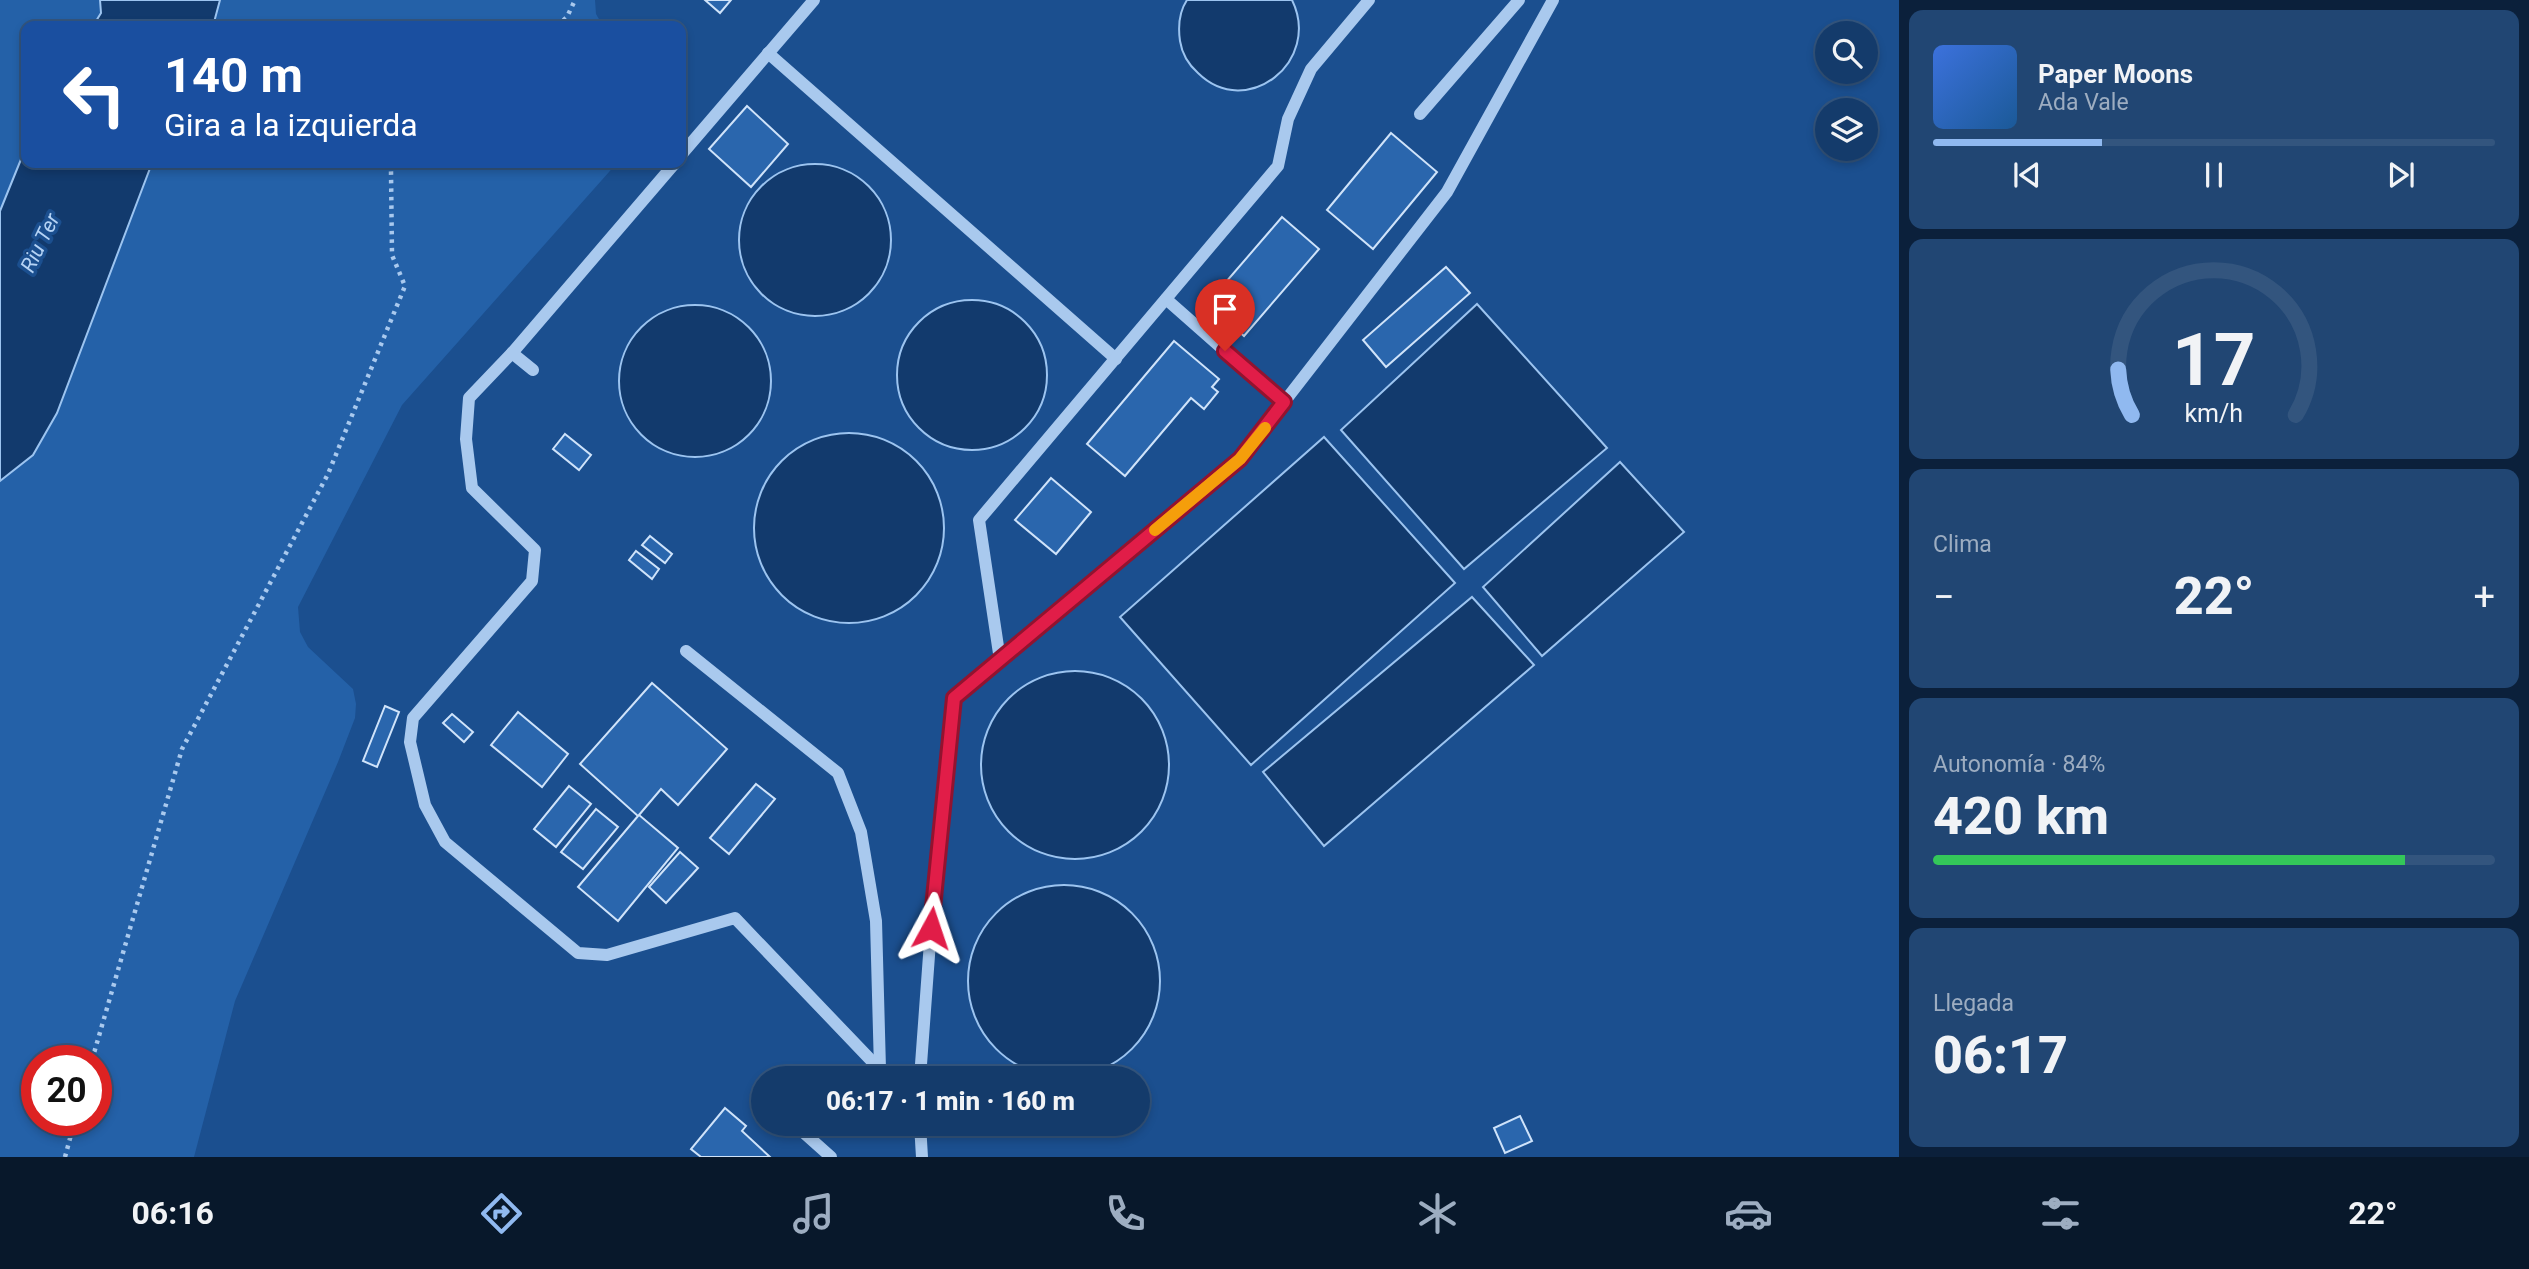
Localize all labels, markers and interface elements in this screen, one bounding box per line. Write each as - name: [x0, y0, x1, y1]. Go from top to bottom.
- map controls: [1815, 21, 1878, 161]
- button: search: [1815, 21, 1878, 84]
- text: 140 m: [164, 47, 303, 104]
- icon: left: [49, 49, 140, 140]
- text: Paper Moons: [2038, 59, 2193, 89]
- text: Ada Vale: [2038, 89, 2129, 116]
- button: layers: [1815, 98, 1878, 161]
- text: Gira a la izquierda: [164, 106, 418, 144]
- icon: previous: [2008, 156, 2046, 194]
- icon: pause: [2195, 156, 2233, 194]
- icon: next: [2382, 156, 2420, 194]
- water label: Riu Ter: [16, 209, 65, 276]
- pin: [1195, 279, 1255, 351]
- icon: arrive: [1206, 290, 1244, 328]
- text: 17: [2172, 318, 2256, 404]
- text: km/h: [2185, 399, 2243, 428]
- text: Clima: [1933, 531, 1992, 558]
- text: 22°: [2174, 566, 2254, 627]
- text: −: [1933, 575, 1955, 619]
- text: +: [2473, 575, 2495, 619]
- text: Autonomía · 84%: [1933, 751, 2105, 778]
- text: 420 km: [1933, 786, 2109, 847]
- position arrow: [894, 891, 968, 965]
- text: Llegada: [1933, 990, 2014, 1017]
- text: 06:17: [1933, 1025, 2068, 1086]
- speed limit sign: 20: [21, 1045, 112, 1136]
- text: 06:17 · 1 min · 160 m: [826, 1086, 1075, 1116]
- icon: directions: [477, 1189, 526, 1238]
- icon: music: [789, 1189, 838, 1238]
- icon: phone: [1101, 1189, 1150, 1238]
- icon: climate: [1413, 1189, 1462, 1238]
- icon: car: [1724, 1189, 1773, 1238]
- icon: filters: [2036, 1189, 2085, 1238]
- text: 06:16: [131, 1194, 214, 1232]
- text: 22°: [2348, 1194, 2397, 1232]

